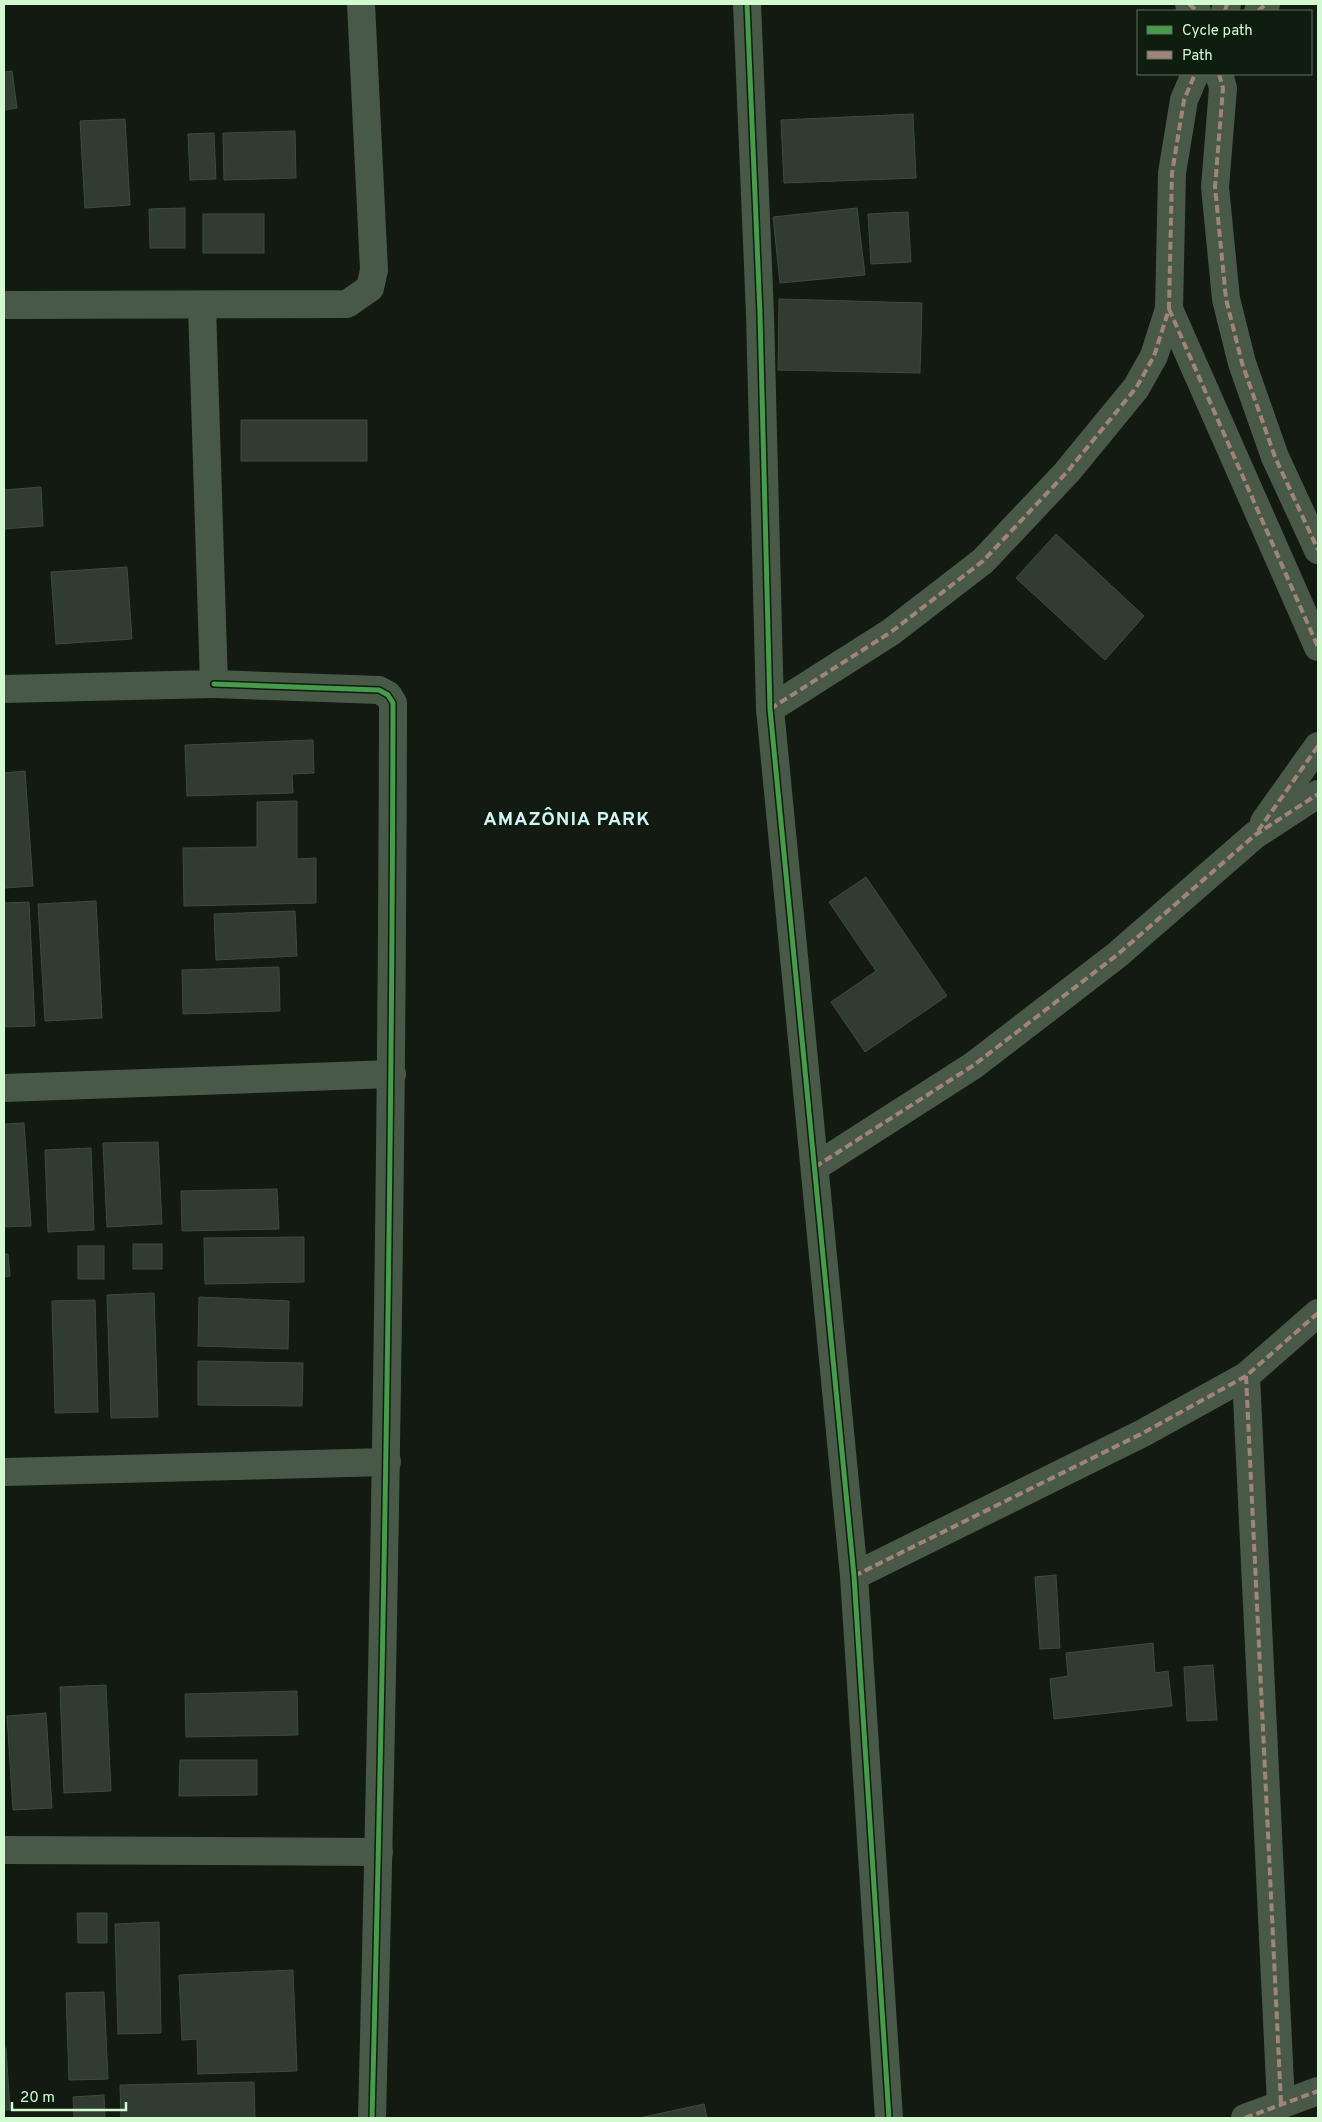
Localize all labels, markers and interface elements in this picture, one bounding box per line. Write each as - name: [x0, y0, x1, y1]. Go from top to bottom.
- legend: [1137, 10, 1312, 75]
- text: Cycle path: [1182, 22, 1253, 41]
- text: Path: [1182, 47, 1213, 66]
- district label: AMAZÔNIA PARK: [483, 807, 651, 832]
- scale bar: [12, 2080, 126, 2112]
- text: 20 m: [20, 2089, 55, 2108]

